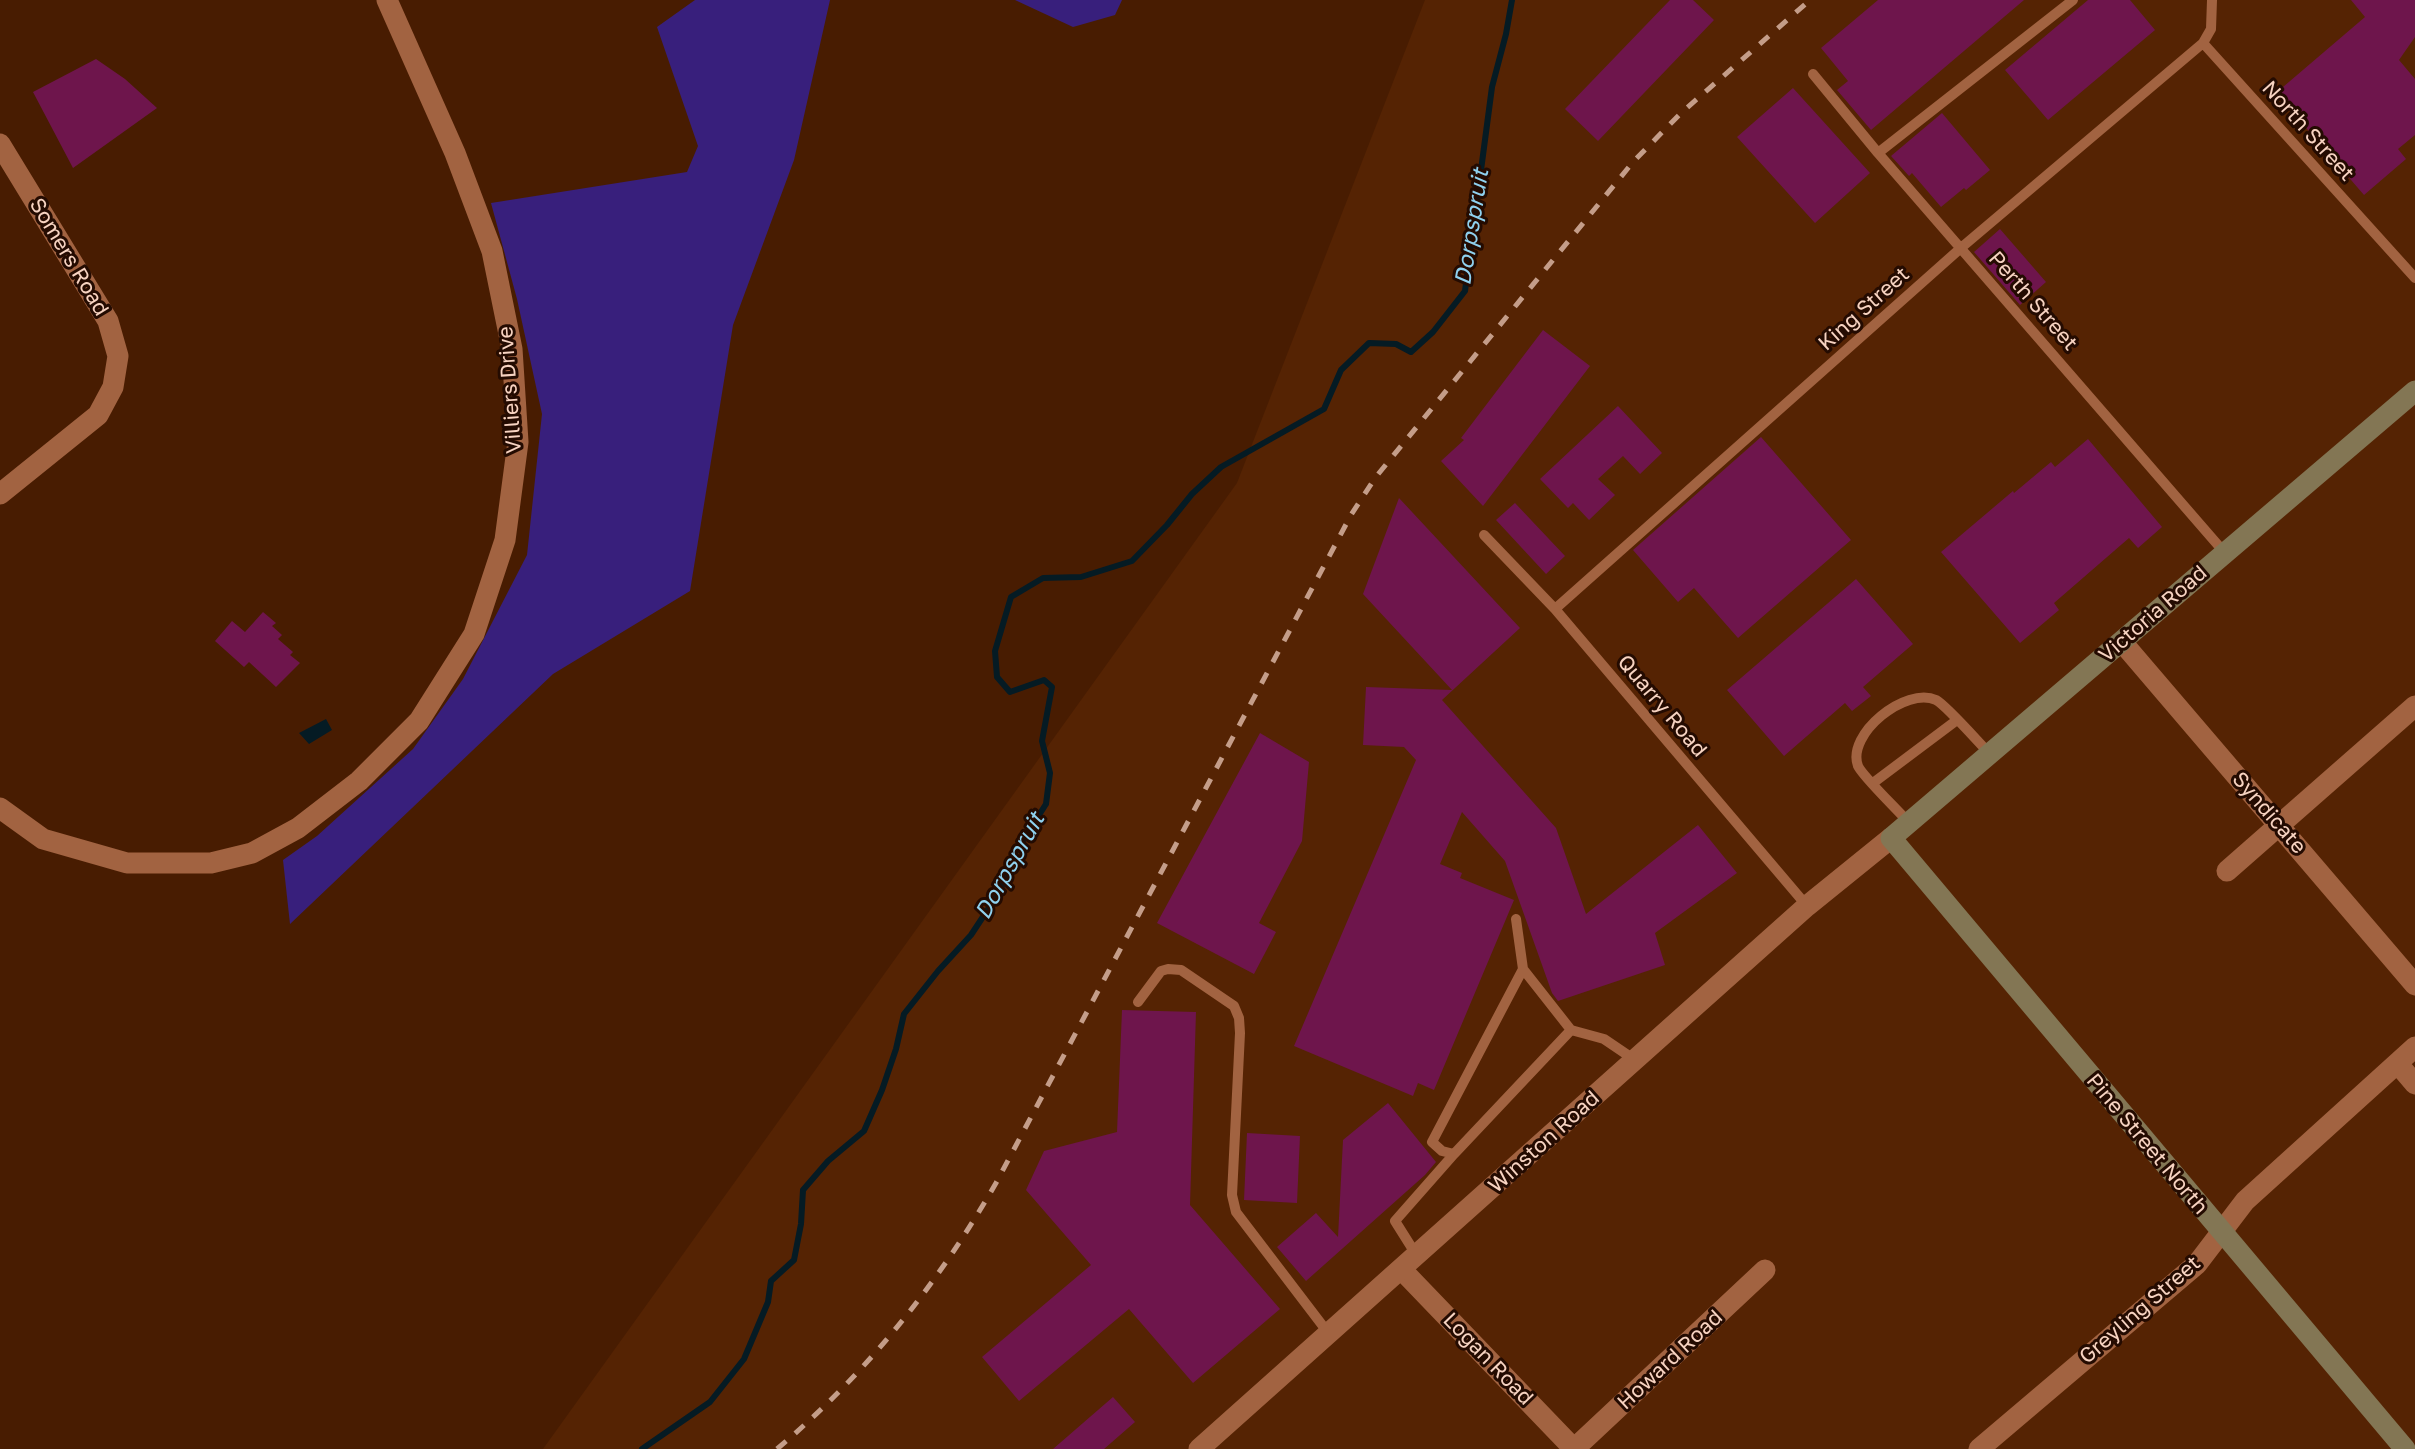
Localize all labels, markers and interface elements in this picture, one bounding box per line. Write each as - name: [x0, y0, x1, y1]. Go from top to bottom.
- street label: North Street: [2257, 76, 2359, 186]
- water label: Dorpspruit: [1449, 167, 1495, 287]
- street label: Somers Road: [24, 194, 114, 320]
- street label: Perth Street: [1983, 246, 2083, 356]
- street label: King Street: [1813, 262, 1915, 356]
- street label: Villiers Drive: [493, 325, 527, 455]
- street label: Victoria Road: [2094, 560, 2212, 668]
- street label: Quarry Road: [1612, 650, 1712, 762]
- street label: Syndicate: [2227, 767, 2311, 859]
- water label: Dorpspruit: [969, 808, 1051, 924]
- street label: Pine Street North: [2081, 1069, 2213, 1219]
- street label: Winston Road: [1483, 1086, 1605, 1198]
- street label: Greyling Street: [2074, 1251, 2206, 1369]
- street label: Howard Road: [1612, 1305, 1728, 1415]
- street label: Logan Road: [1438, 1308, 1538, 1410]

